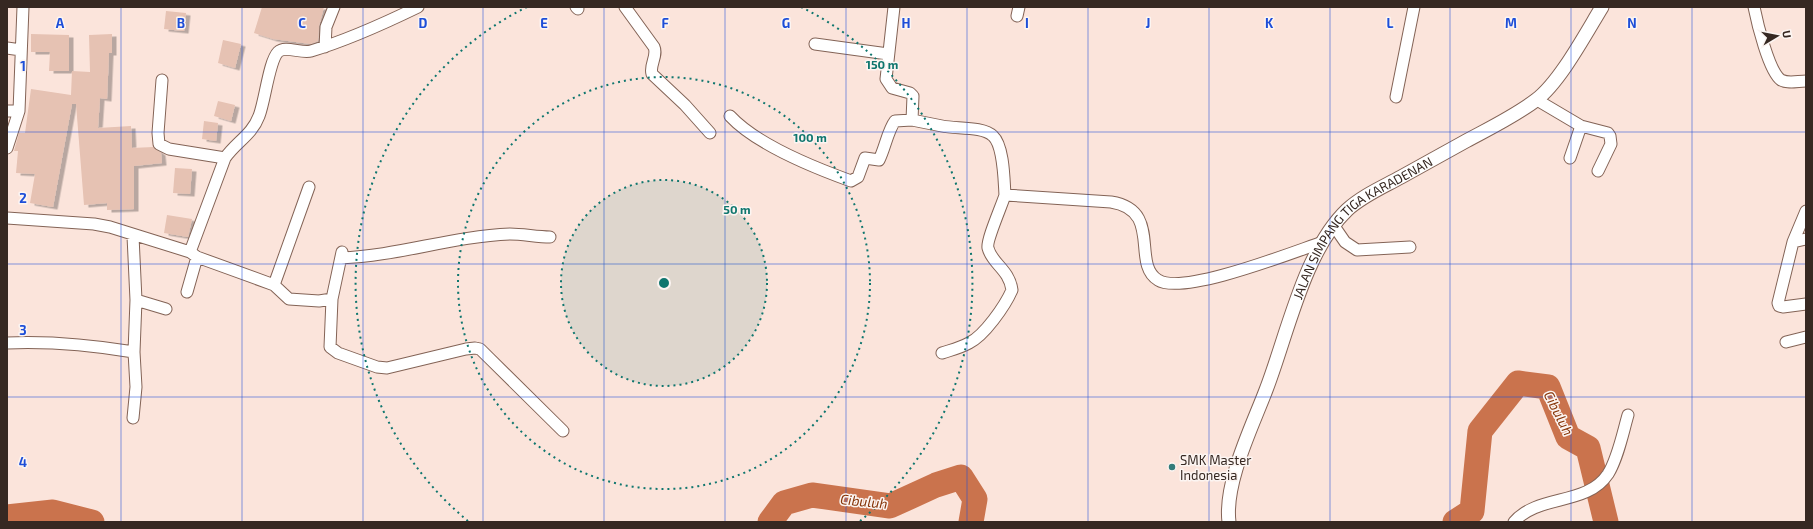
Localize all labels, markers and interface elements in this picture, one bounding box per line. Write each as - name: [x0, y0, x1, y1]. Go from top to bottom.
- text: A: [56, 15, 65, 31]
- text: B: [177, 15, 185, 31]
- text: C: [298, 15, 306, 31]
- text: D: [419, 15, 428, 31]
- text: E: [540, 15, 548, 31]
- text: F: [661, 15, 669, 31]
- text: G: [782, 15, 790, 31]
- text: H: [902, 15, 911, 31]
- text: I: [1025, 15, 1029, 31]
- text: J: [1146, 15, 1150, 31]
- text: K: [1265, 15, 1274, 31]
- text: L: [1387, 15, 1394, 31]
- text: M: [1505, 15, 1517, 31]
- text: N: [1627, 15, 1637, 31]
- north arrow: [1757, 16, 1797, 56]
- text: U: [1780, 29, 1794, 39]
- text: 150 m: [866, 57, 898, 71]
- text: 1: [20, 58, 26, 74]
- text: 100 m: [793, 130, 827, 144]
- street label: JALAN SIMPANG TIGA KARADENAN: [1289, 153, 1435, 302]
- text: 2: [19, 190, 27, 206]
- text: 50 m: [723, 202, 751, 216]
- centre of rings: [657, 276, 671, 290]
- text: 3: [19, 322, 27, 338]
- water label: Cibuluh: [1541, 388, 1577, 438]
- place label: SMK Master Indonesia: [1180, 452, 1251, 483]
- text: 4: [19, 454, 27, 470]
- marker: SMK Master Indonesia: [1167, 462, 1177, 472]
- water label: Cibuluh: [840, 490, 888, 512]

